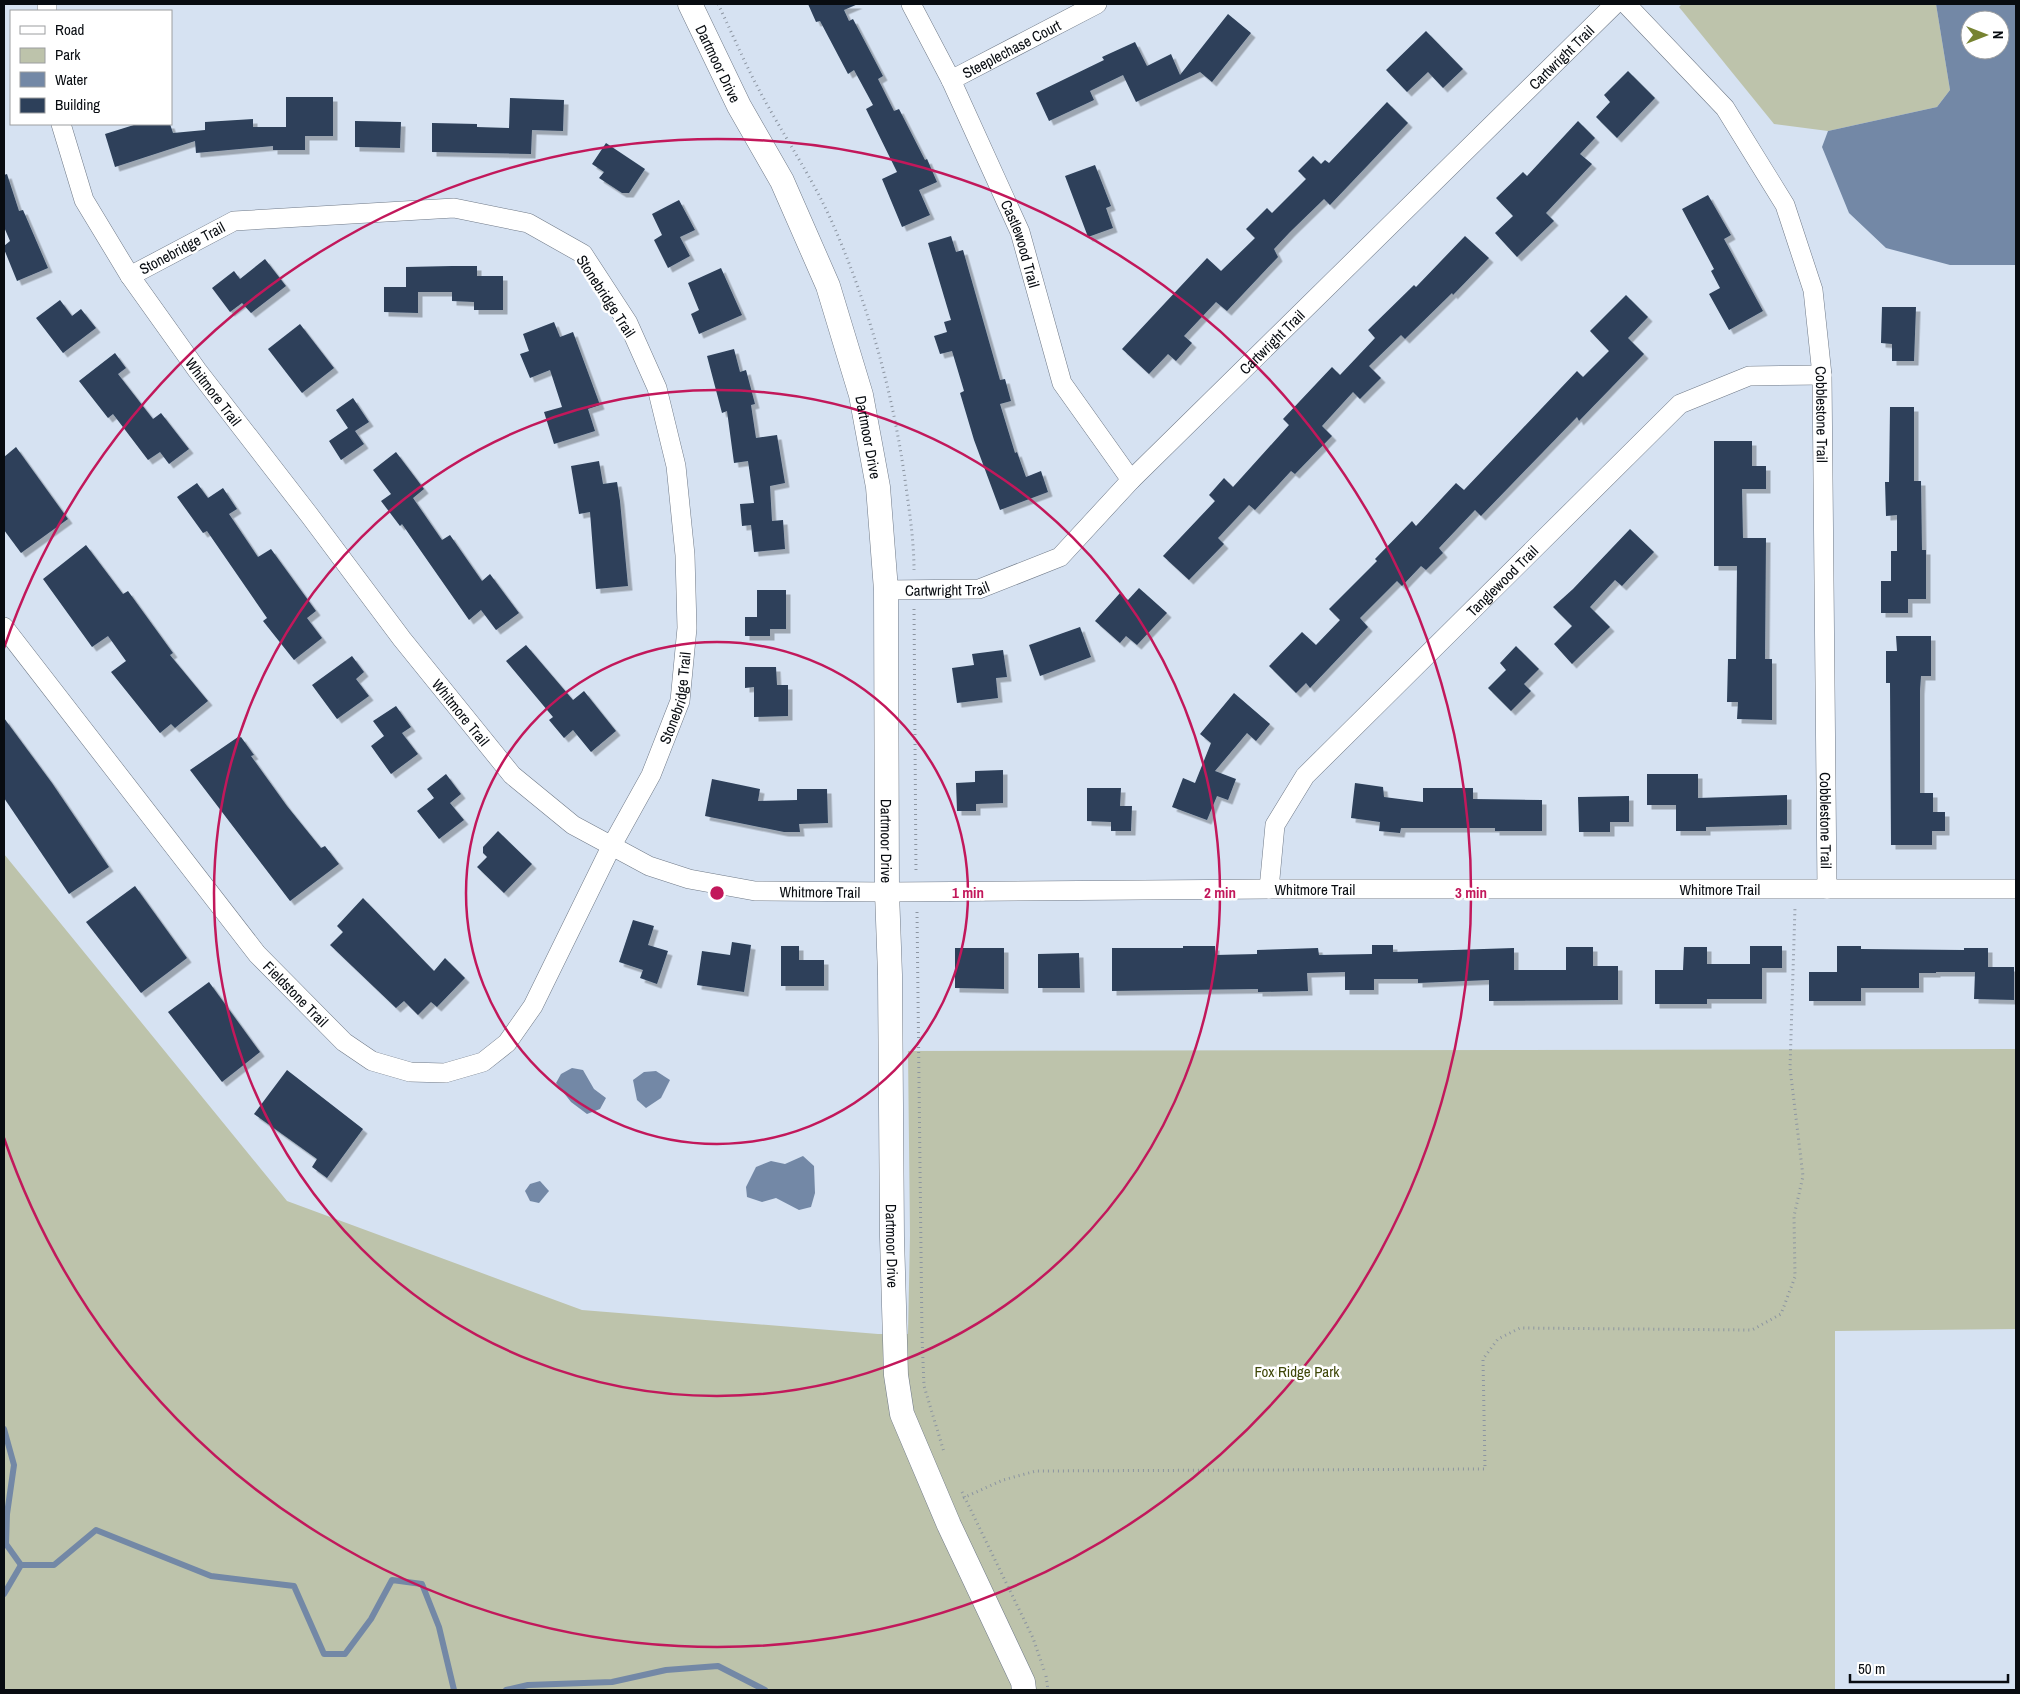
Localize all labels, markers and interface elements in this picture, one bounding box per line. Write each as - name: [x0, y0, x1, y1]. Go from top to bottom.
- legend: [10, 10, 172, 125]
- north arrow: [1960, 10, 2010, 60]
- street label: Steeplechase Court: [959, 14, 1065, 83]
- text: Road: [55, 19, 84, 40]
- street label: Cartwright Trail: [1524, 20, 1598, 94]
- street label: Dartmoor Drive: [691, 21, 746, 106]
- text: N: [1989, 31, 2007, 39]
- text: Park: [55, 44, 81, 65]
- text: Water: [55, 69, 87, 90]
- text: Building: [55, 94, 100, 115]
- street label: Castlewood Trail: [996, 196, 1045, 290]
- street label: Stonebridge Trail: [135, 217, 229, 279]
- street label: Stonebridge Trail: [571, 251, 641, 341]
- street label: Cartwright Trail: [1234, 305, 1309, 379]
- street label: Whitmore Trail: [181, 353, 247, 430]
- street label: Cobblestone Trail: [1811, 365, 1833, 463]
- street label: Dartmoor Drive: [851, 394, 887, 481]
- street label: Tanglewood Trail: [1461, 540, 1542, 621]
- street label: Cartwright Trail: [905, 576, 992, 600]
- street label: Stonebridge Trail: [654, 651, 695, 747]
- street label: Whitmore Trail: [428, 674, 495, 750]
- street label: Cobblestone Trail: [1815, 772, 1837, 869]
- street label: Dartmoor Drive: [876, 799, 897, 883]
- street label: Whitmore Trail: [1274, 879, 1355, 900]
- street label: Whitmore Trail: [1679, 879, 1760, 900]
- street label: Whitmore Trail: [779, 881, 860, 902]
- text: 1 min: [952, 882, 984, 903]
- text: 2 min: [1204, 882, 1236, 903]
- text: 3 min: [1455, 882, 1487, 903]
- centre of rings: [708, 884, 726, 902]
- street label: Fieldstone Trail: [259, 956, 333, 1031]
- street label: Dartmoor Drive: [881, 1204, 904, 1288]
- park label: Fox Ridge Park: [1255, 1361, 1340, 1382]
- scale bar: [1850, 1652, 2008, 1684]
- text: 50 m: [1858, 1658, 1885, 1679]

